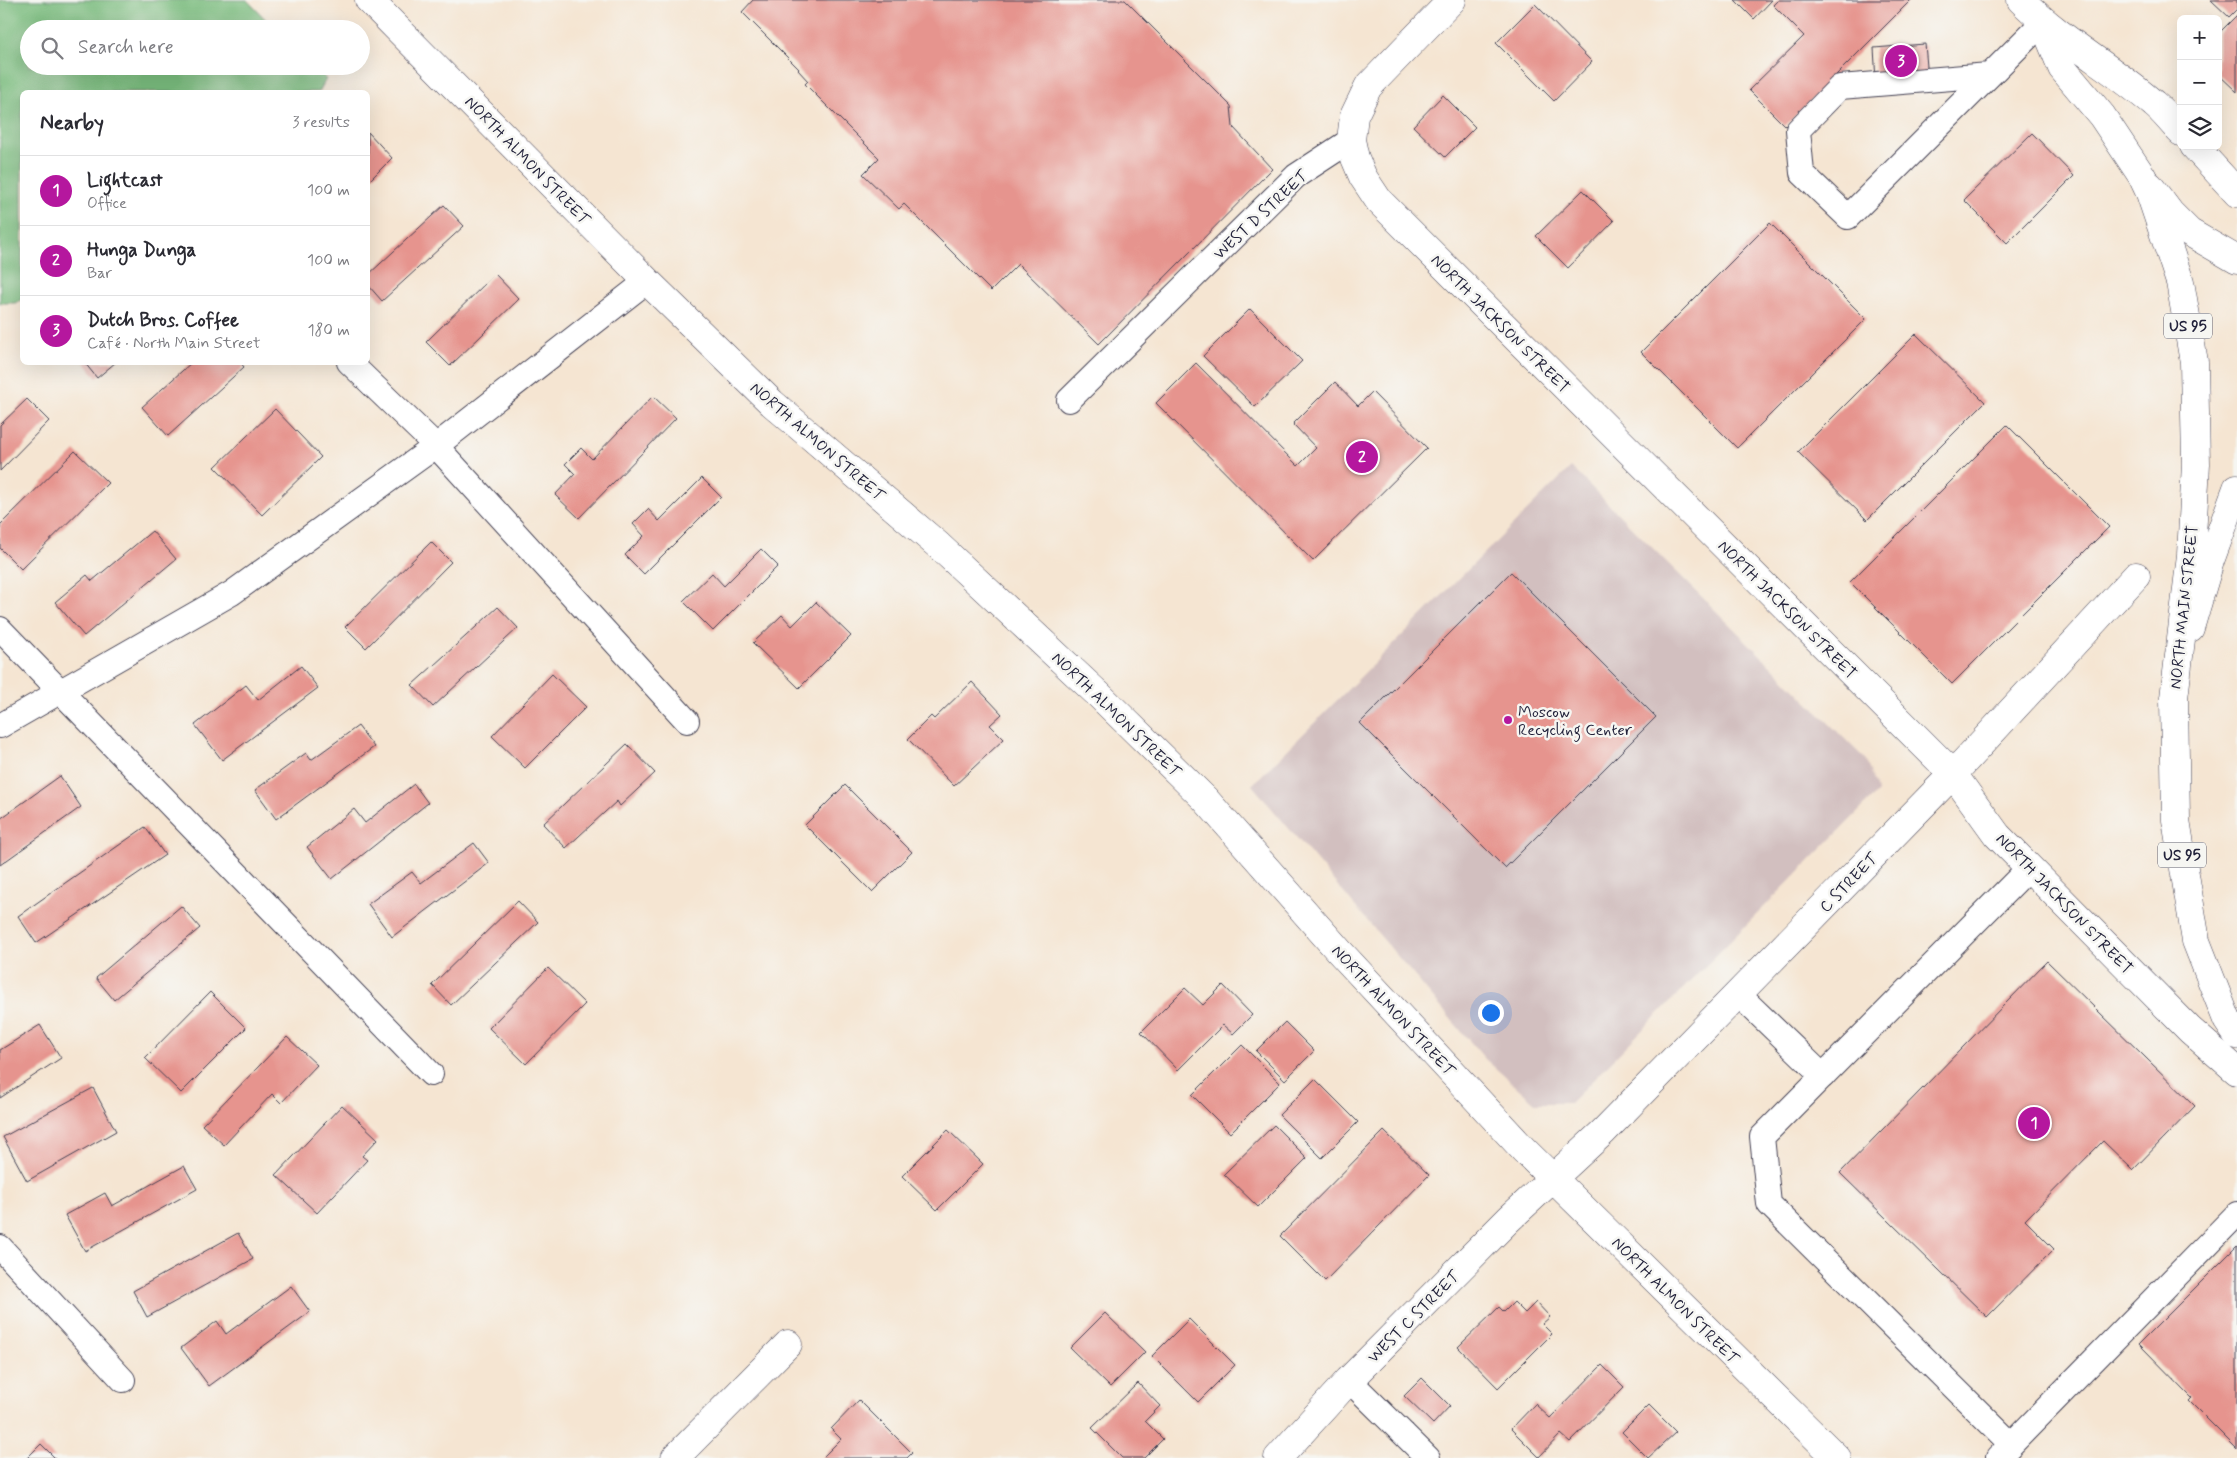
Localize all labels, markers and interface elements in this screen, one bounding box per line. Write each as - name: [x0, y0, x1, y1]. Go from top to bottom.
- map controls: [2177, 15, 2222, 150]
- button: +: [2177, 15, 2222, 60]
- search box: [20, 20, 370, 75]
- icon: search: [38, 34, 66, 62]
- text: Search here: [78, 35, 174, 60]
- pin: 3: [1885, 42, 1917, 80]
- button: −: [2177, 60, 2222, 105]
- street label: NORTH ALMON STREET: [460, 92, 595, 231]
- button: layers: [2177, 105, 2222, 150]
- text: Nearby: [40, 109, 104, 137]
- text: 3 results: [292, 112, 350, 133]
- street label: WEST D STREET: [1209, 165, 1314, 264]
- text: Lightcast: [87, 168, 163, 193]
- text: 1: [52, 180, 60, 201]
- text: 100 m: [307, 180, 350, 201]
- text: Office: [87, 193, 127, 214]
- text: Hunga Dunga: [87, 238, 196, 263]
- text: 2: [52, 250, 60, 271]
- text: 100 m: [307, 250, 350, 271]
- street label: NORTH JACKSON STREET: [1426, 250, 1574, 398]
- text: Bar: [87, 263, 112, 284]
- text: Dutch Bros. Coffee: [87, 308, 239, 333]
- road number: US 95: [2164, 314, 2212, 338]
- text: 3: [52, 320, 60, 341]
- text: 180 m: [307, 320, 350, 341]
- text: Café · North Main Street: [87, 333, 260, 354]
- street label: NORTH ALMON STREET: [745, 378, 890, 507]
- pin: 2: [1346, 438, 1378, 476]
- street label: NORTH MAIN STREET: [2165, 524, 2204, 690]
- street label: NORTH JACKSON STREET: [1713, 536, 1861, 684]
- street label: NORTH ALMON STREET: [1047, 648, 1186, 783]
- place label: Moscow Recycling Center: [1518, 702, 1633, 742]
- marker: Moscow Recycling Center: [1502, 714, 1514, 726]
- street label: NORTH JACKSON STREET: [1991, 829, 2137, 979]
- road number: US 95: [2158, 842, 2206, 868]
- street label: C STREET: [1815, 848, 1884, 917]
- street label: NORTH ALMON STREET: [1327, 941, 1460, 1082]
- your location: [1478, 1000, 1504, 1026]
- pin: 1: [2018, 1104, 2050, 1142]
- street label: NORTH ALMON STREET: [1607, 1233, 1744, 1370]
- street label: WEST C STREET: [1363, 1266, 1466, 1368]

